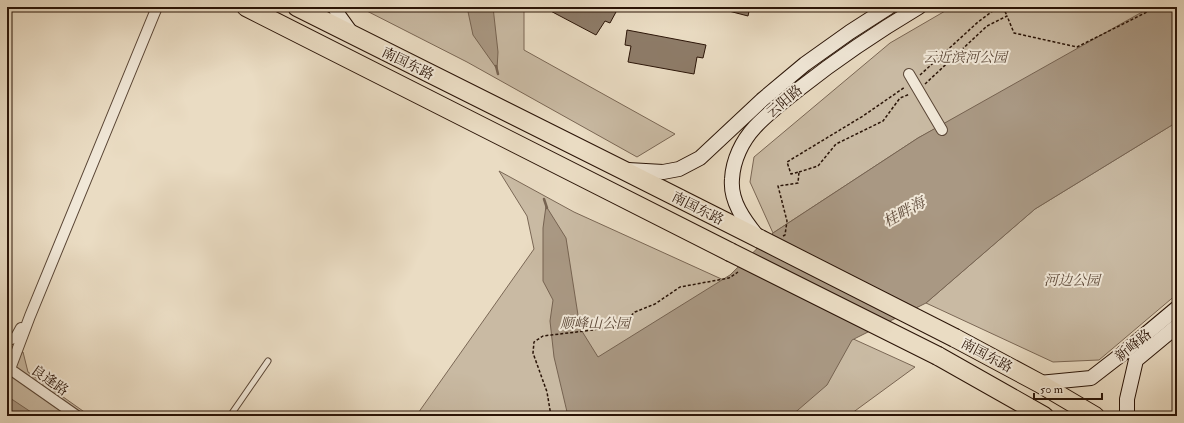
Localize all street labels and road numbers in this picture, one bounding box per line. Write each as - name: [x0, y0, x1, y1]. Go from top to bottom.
- street label: 南国东路: [379, 44, 437, 83]
- street label: 云阳路: [763, 81, 806, 121]
- street label: 南国东路: [669, 188, 727, 229]
- street label: 新峰路: [1112, 326, 1155, 365]
- street label: 南国东路: [958, 335, 1015, 376]
- street label: 良逢路: [28, 361, 72, 399]

